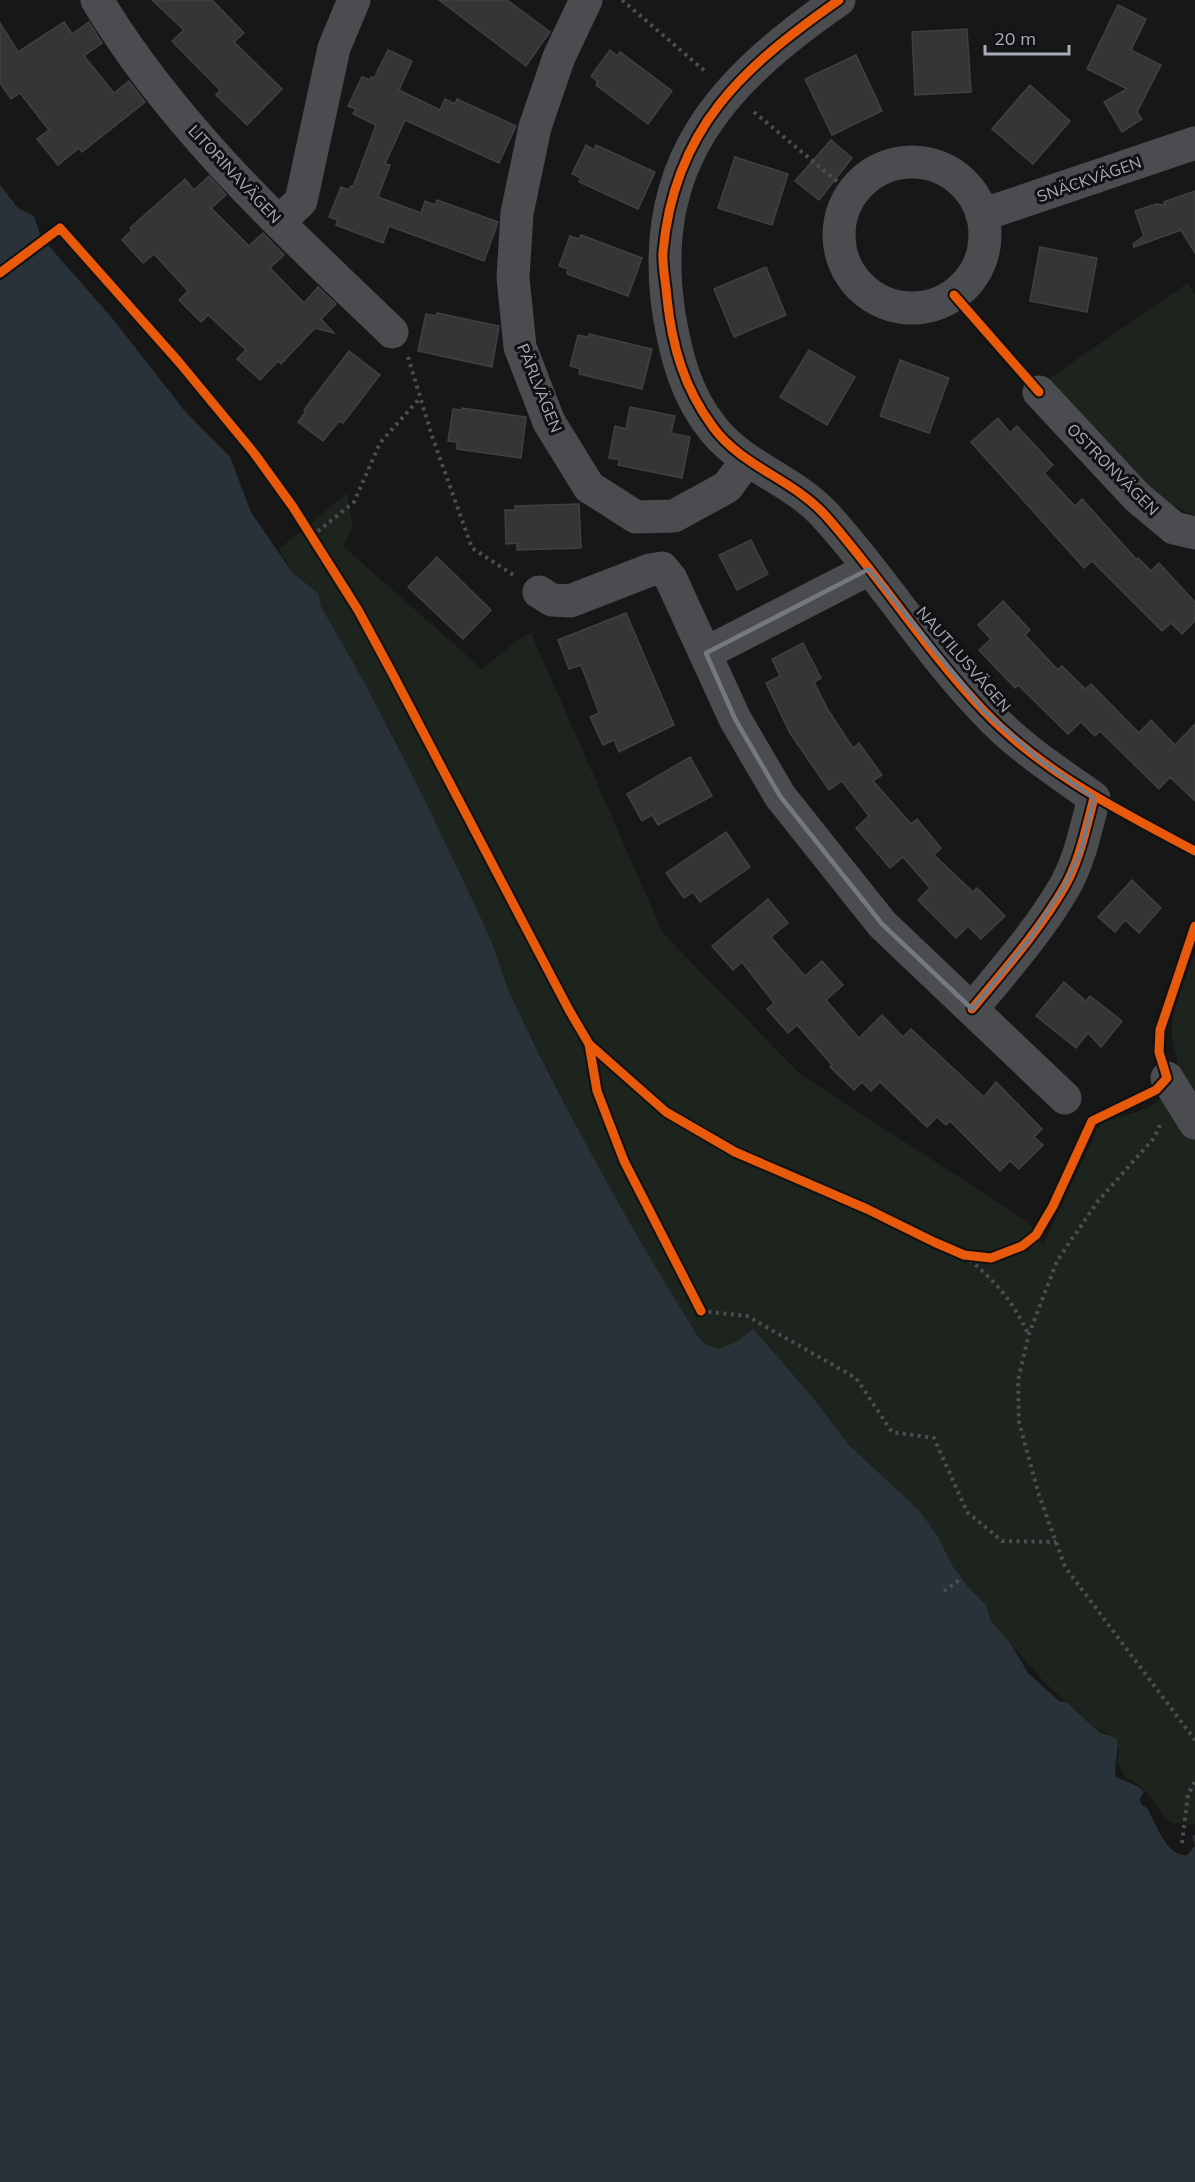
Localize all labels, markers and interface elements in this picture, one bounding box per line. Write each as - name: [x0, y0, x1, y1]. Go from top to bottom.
- scale bar: [985, 18, 1069, 56]
- text: 20 m: [994, 27, 1036, 50]
- street label: LITORINAVÄGEN: [184, 121, 286, 227]
- street label: SNÄCKVÄGEN: [1034, 152, 1144, 206]
- street label: PÄRLVÄGEN: [513, 341, 567, 435]
- street label: OSTRONVÄGEN: [1063, 419, 1163, 519]
- street label: NAUTILUSVÄGEN: [913, 602, 1015, 716]

